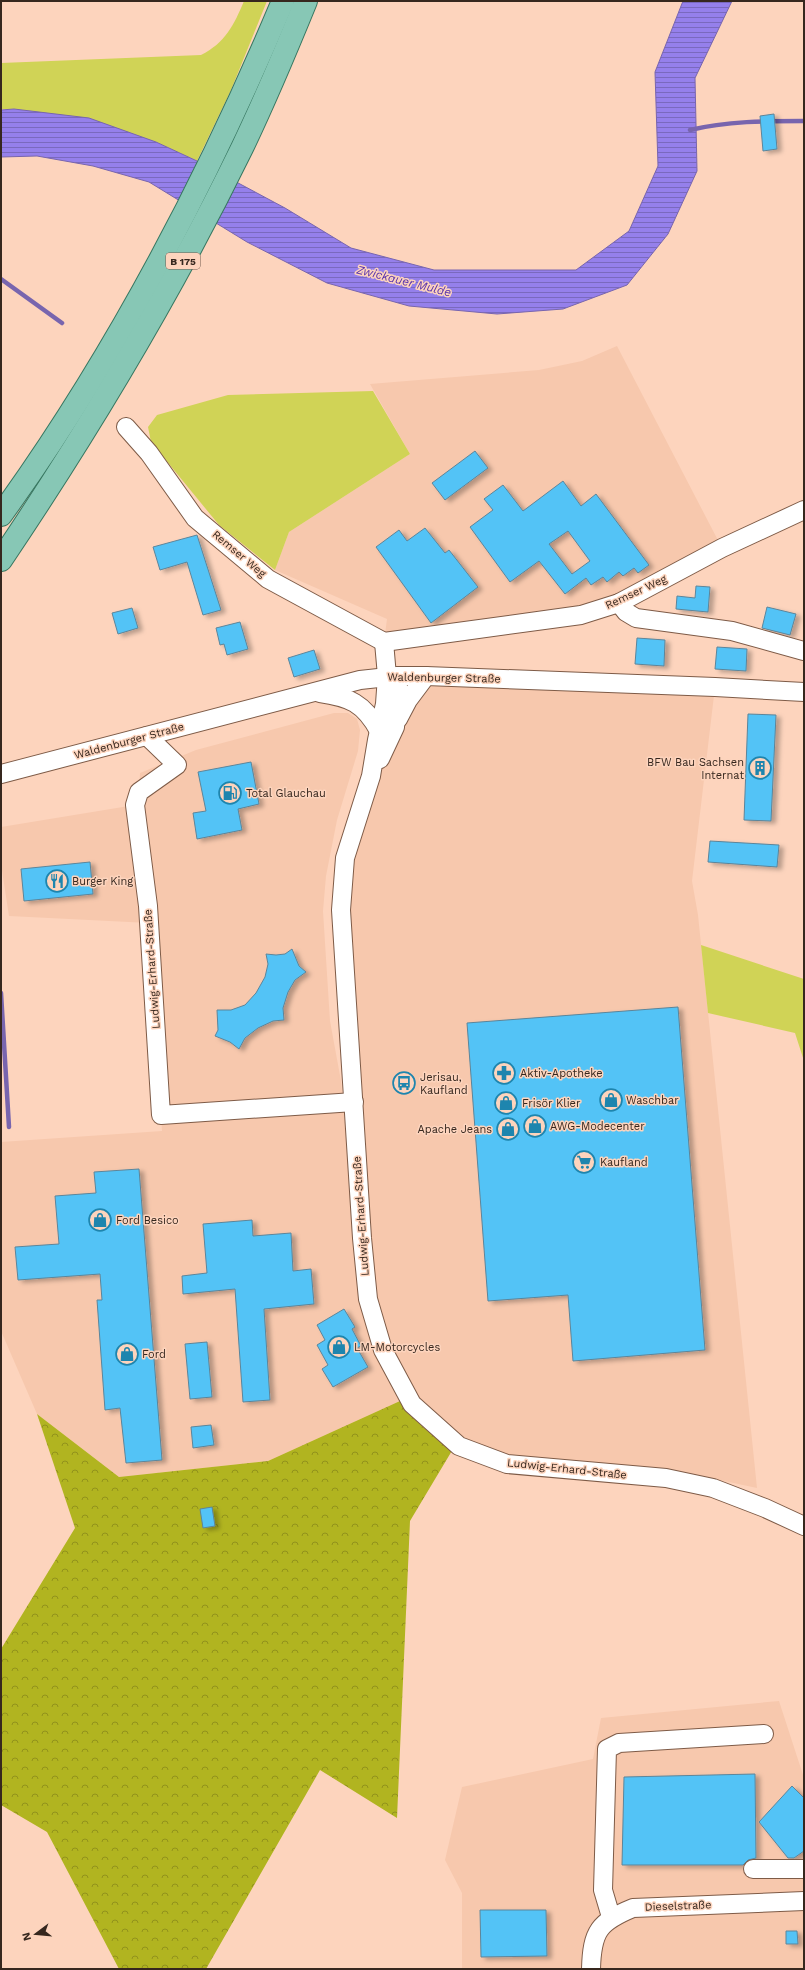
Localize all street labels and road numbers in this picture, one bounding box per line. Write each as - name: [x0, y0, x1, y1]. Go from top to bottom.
- road number: B 175: [166, 253, 200, 269]
- street label: Remser Weg: [209, 528, 269, 580]
- street label: Remser Weg: [603, 572, 669, 612]
- street label: Waldenburger Straße: [387, 671, 501, 685]
- street label: Waldenburger Straße: [73, 720, 185, 762]
- street label: Ludwig-Erhard-Straße: [141, 909, 163, 1029]
- street label: Ludwig-Erhard-Straße: [350, 1156, 372, 1276]
- street label: Ludwig-Erhard-Straße: [507, 1456, 627, 1482]
- street label: Dieselstraße: [644, 1898, 712, 1914]

